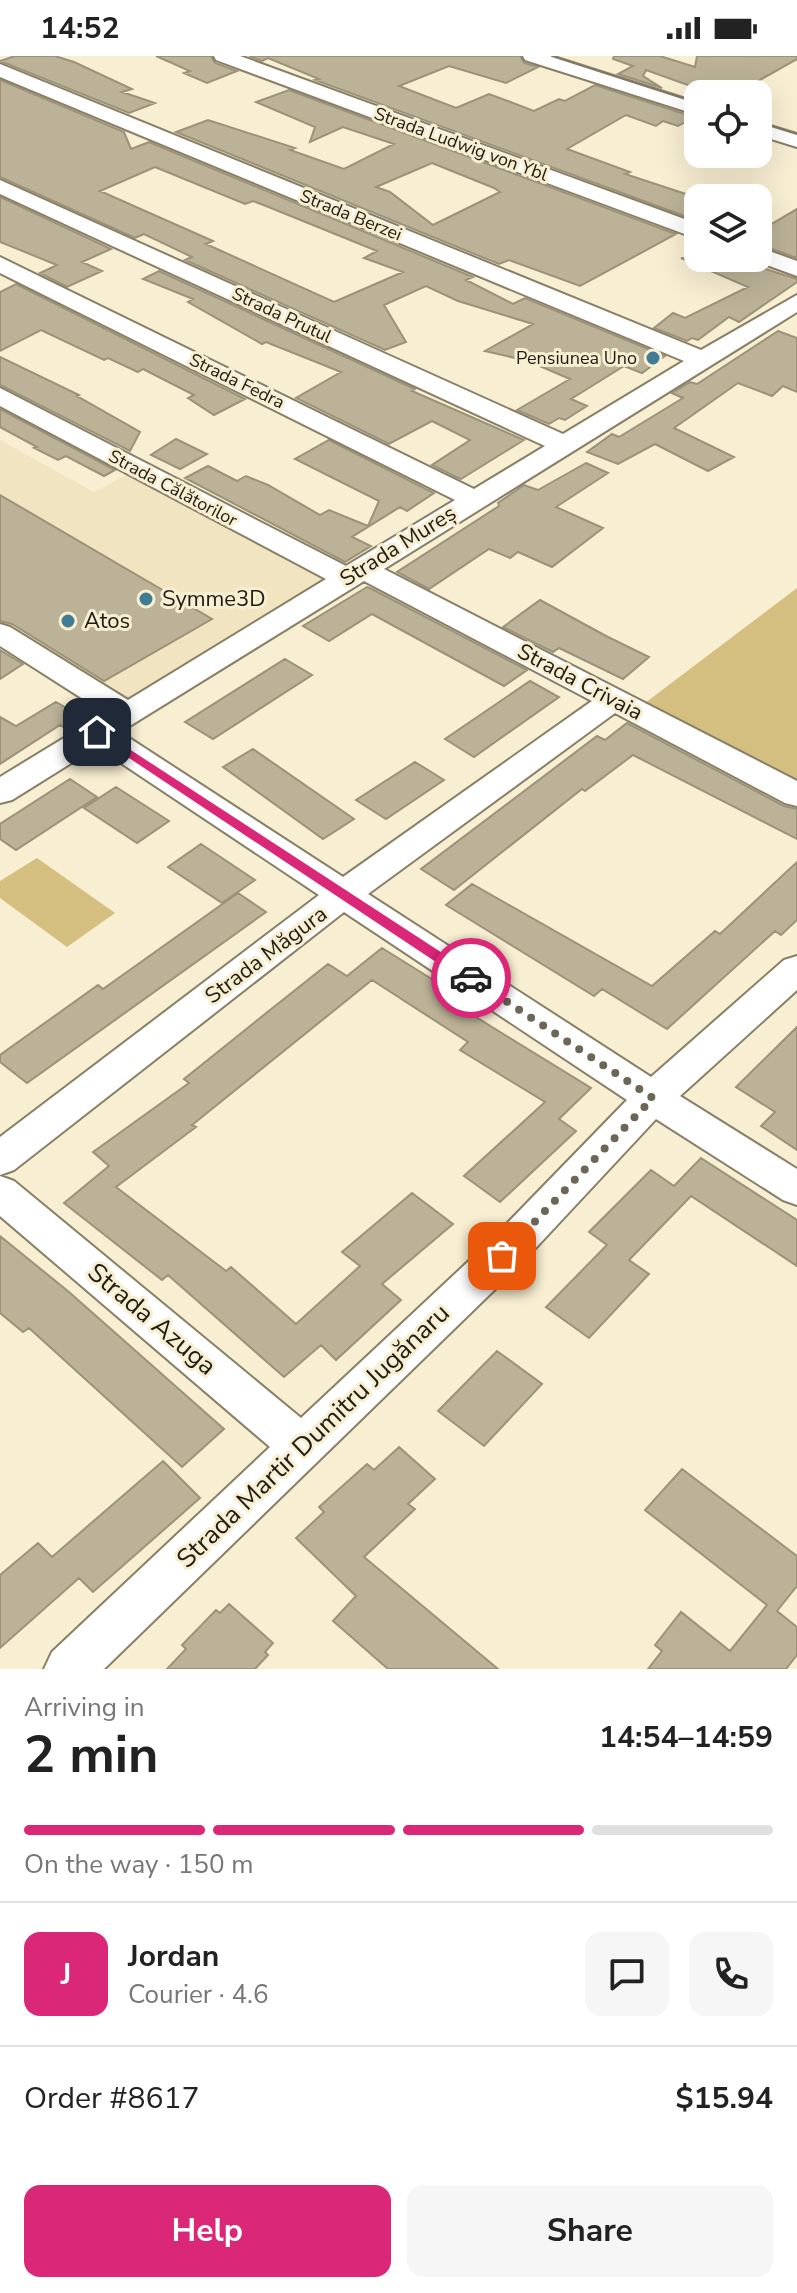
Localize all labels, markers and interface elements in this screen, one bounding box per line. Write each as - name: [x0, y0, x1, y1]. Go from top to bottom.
- text: 14:52: [40, 8, 119, 49]
- map controls: [684, 80, 772, 272]
- button: locate: [684, 80, 772, 168]
- street label: Strada Ludwig von Ybl: [371, 101, 552, 187]
- street label: Strada Berzei: [296, 184, 406, 246]
- button: layers: [684, 184, 772, 272]
- street label: Strada Prutul: [228, 281, 336, 349]
- place label: Pensiunea Uno: [516, 346, 637, 370]
- street label: Strada Fedra: [185, 348, 289, 414]
- marker: Pensiunea Uno: [644, 349, 662, 367]
- street label: Strada Călătorilor: [104, 444, 242, 532]
- street label: Strada Mureș: [334, 498, 462, 594]
- place label: Symme3D: [162, 584, 266, 614]
- marker: Symme3D: [137, 590, 155, 608]
- place label: Atos: [84, 606, 130, 636]
- marker: Atos: [59, 612, 77, 630]
- street label: Strada Crivaia: [512, 636, 648, 728]
- pin: [63, 698, 131, 766]
- icon: home: [75, 710, 119, 754]
- street label: Strada Măgura: [199, 899, 333, 1011]
- courier: [431, 938, 511, 1018]
- icon: car: [449, 956, 493, 1000]
- pin: [468, 1222, 536, 1290]
- icon: bag: [480, 1234, 524, 1278]
- street label: Strada Azuga: [80, 1255, 224, 1383]
- street label: Strada Martir Dumitru Jugănaru: [169, 1296, 457, 1576]
- text: Arriving in: [24, 1690, 145, 1725]
- text: 14:54–14:59: [599, 1717, 773, 1758]
- text: 2 min: [24, 1719, 159, 1790]
- text: On the way · 150 m: [24, 1847, 253, 1882]
- button: chat: [585, 1932, 669, 2016]
- button: phone: [689, 1932, 773, 2016]
- text: Jordan: [128, 1936, 219, 1977]
- text: J: [61, 1954, 71, 1995]
- text: Courier · 4.6: [128, 1977, 269, 2012]
- text: Order #8617: [24, 2078, 199, 2119]
- text: $15.94: [676, 2078, 773, 2119]
- button: Help: [24, 2185, 391, 2277]
- button: Share: [407, 2185, 773, 2277]

